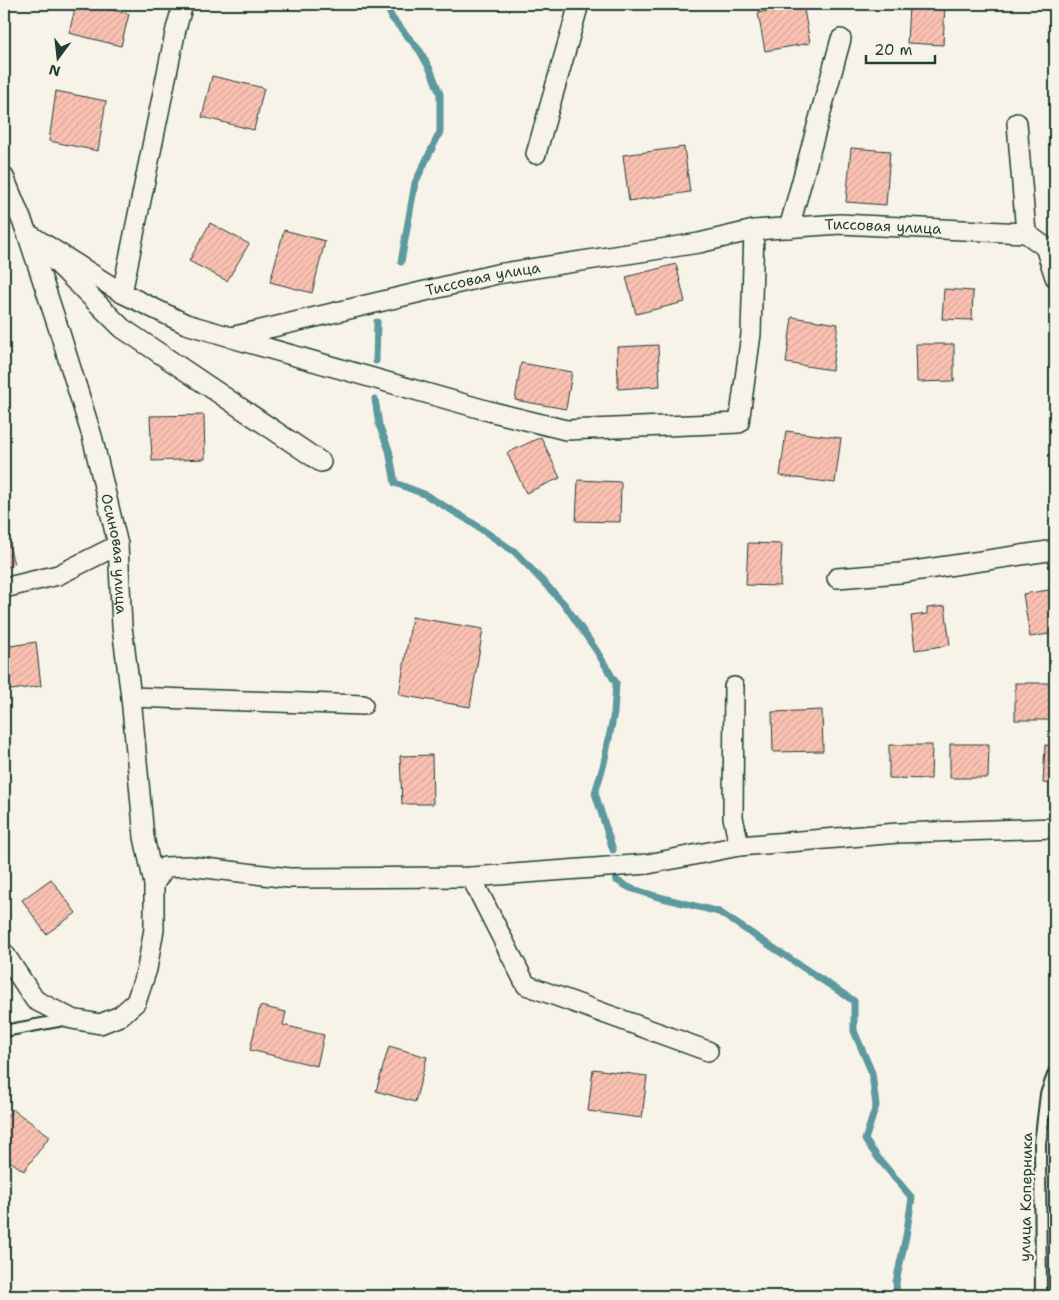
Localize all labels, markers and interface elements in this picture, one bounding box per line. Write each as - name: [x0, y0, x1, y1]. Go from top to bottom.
- north arrow: [32, 32, 82, 82]
- scale bar: [866, 32, 935, 64]
- text: 20 m: [874, 40, 913, 60]
- text: N: [47, 60, 62, 81]
- street label: Тиссовая улица: [824, 214, 943, 239]
- street label: Тиссовая улица: [423, 257, 543, 301]
- street label: Осиновая улица: [96, 491, 131, 615]
- street label: улица Коперника: [1015, 1131, 1037, 1262]

